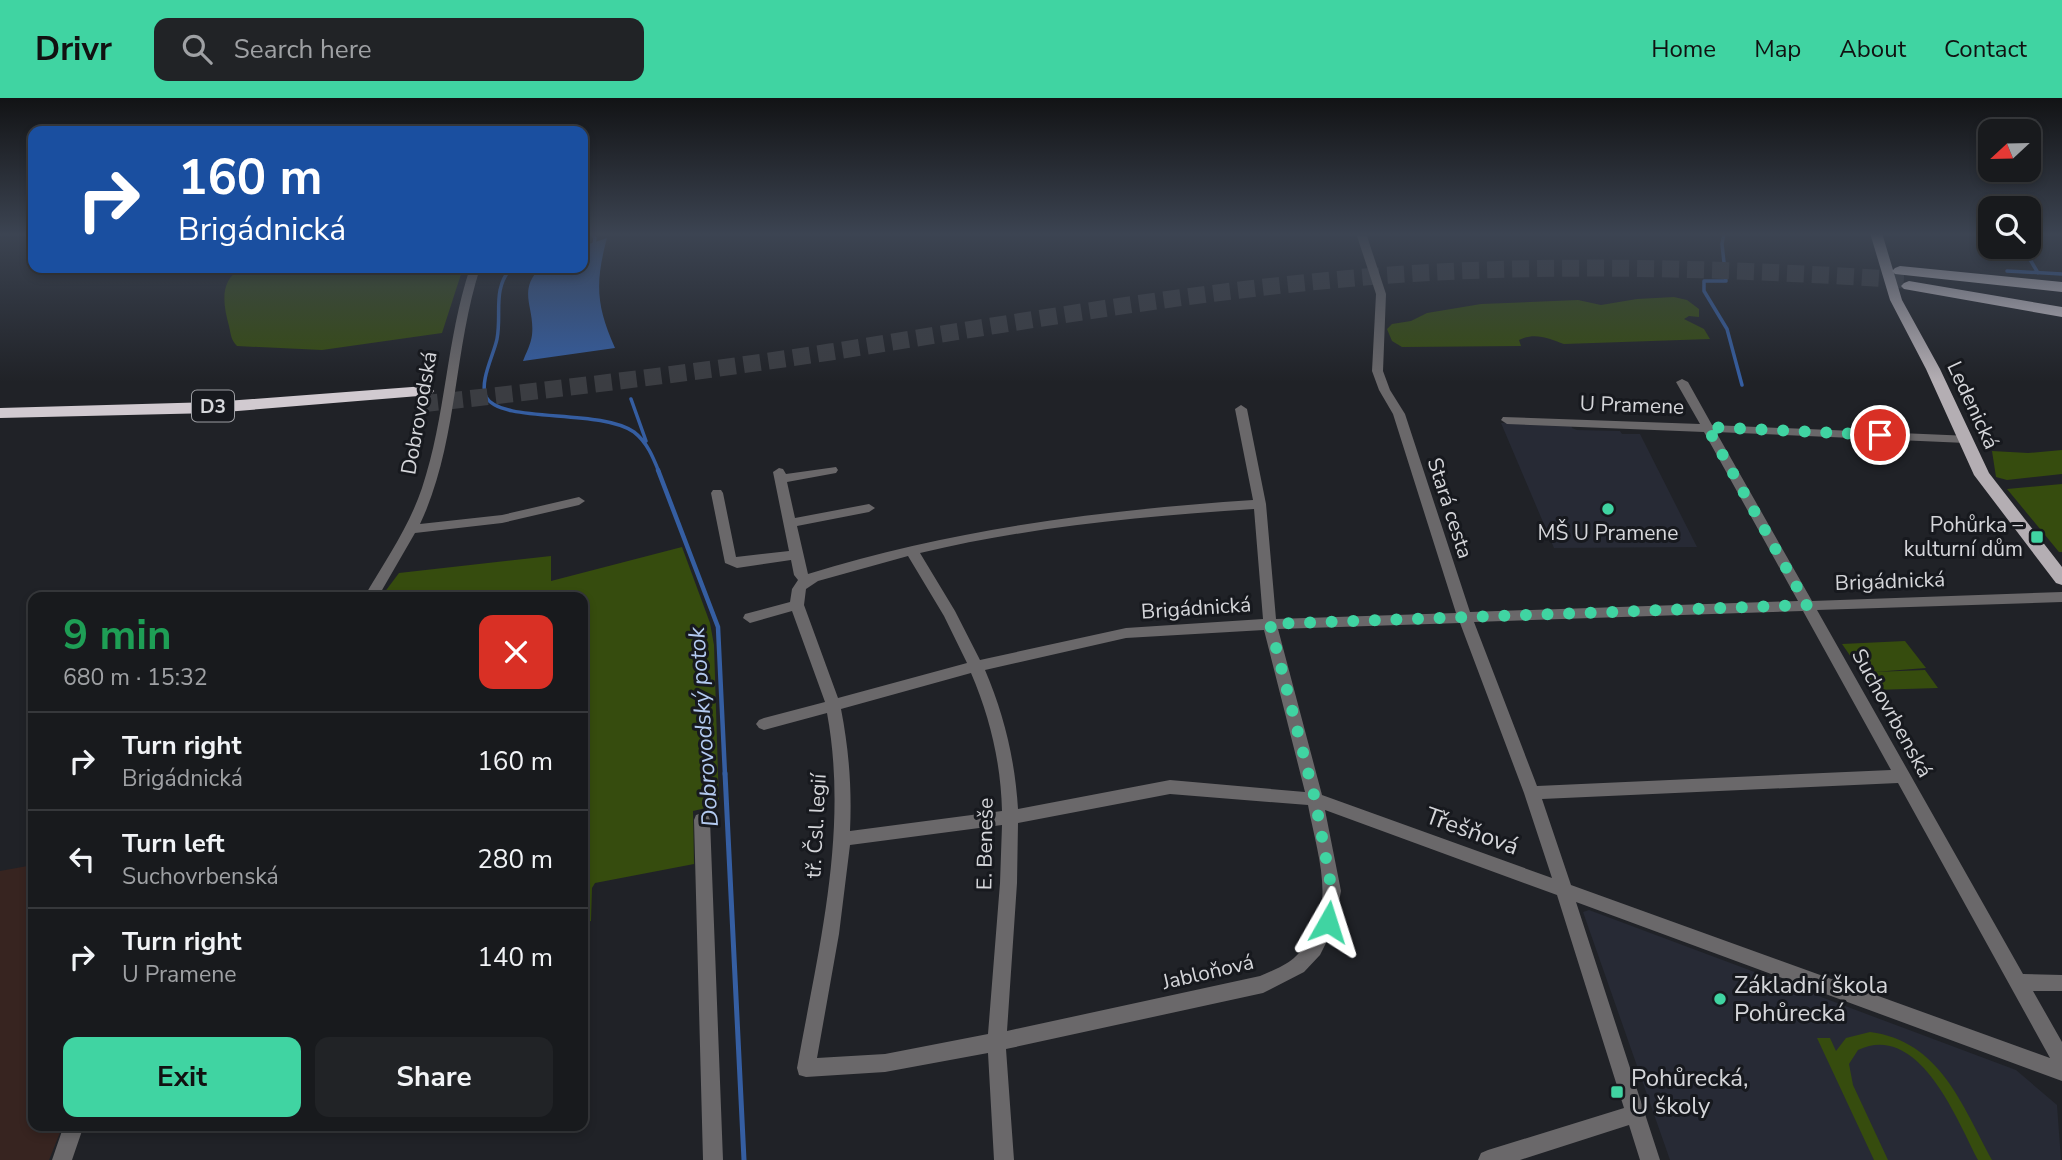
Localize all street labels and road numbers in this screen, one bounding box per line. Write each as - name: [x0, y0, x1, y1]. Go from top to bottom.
- street label: Dobrovodská: [394, 349, 444, 477]
- street label: Ledenická: [1940, 357, 2006, 453]
- street label: U Pramene: [1579, 389, 1685, 421]
- road number: D3: [192, 390, 234, 422]
- street label: Stará cesta: [1421, 454, 1479, 562]
- street label: Brigádnická: [1834, 565, 1946, 597]
- street label: Brigádnická: [1140, 590, 1252, 626]
- street label: Suchovrbenská: [1845, 644, 1939, 782]
- street label: tř. Čsl. legií: [799, 772, 833, 879]
- street label: E. Beneše: [970, 798, 1000, 890]
- street label: Třešňová: [1421, 799, 1523, 863]
- street label: Jabloňová: [1158, 948, 1257, 996]

